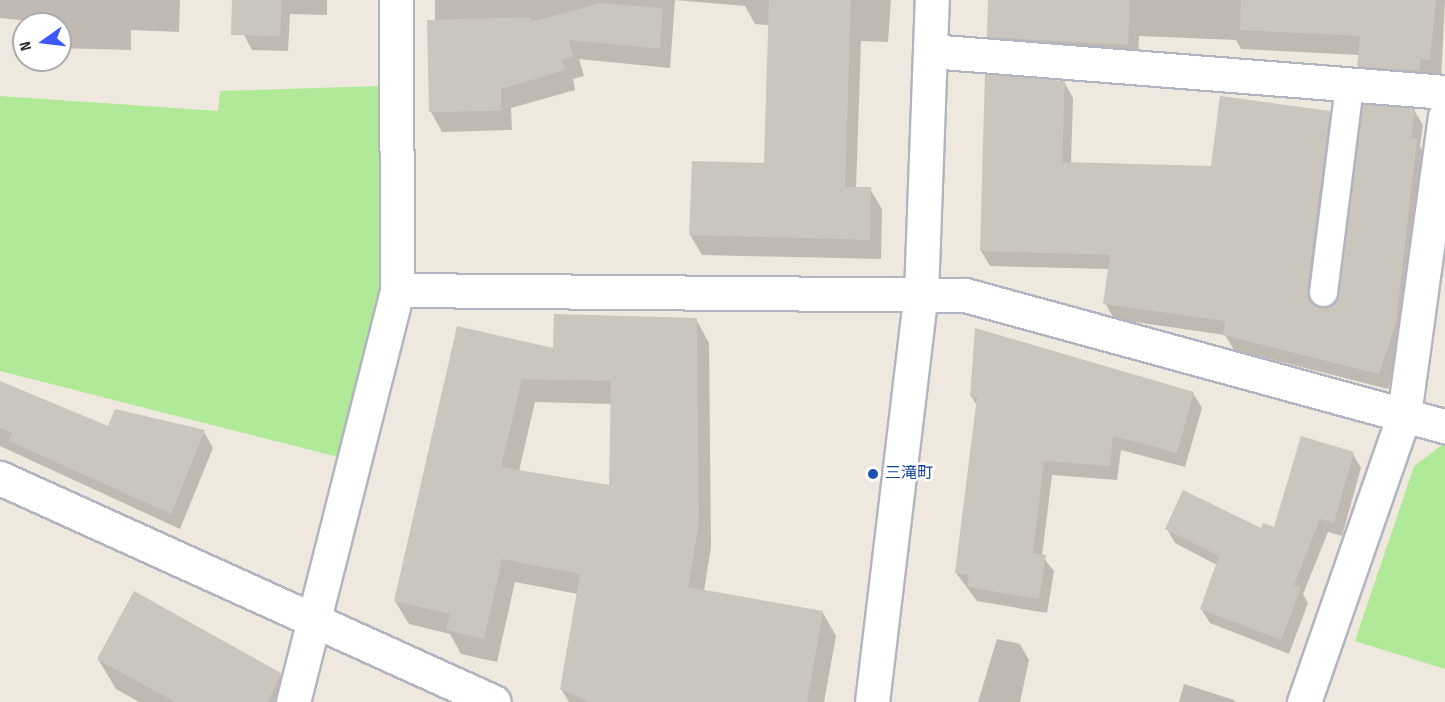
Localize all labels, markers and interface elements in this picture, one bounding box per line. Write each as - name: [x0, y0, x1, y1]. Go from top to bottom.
- north arrow: [12, 12, 72, 72]
- text: N: [16, 40, 36, 52]
- place label: 三滝町: [885, 464, 933, 484]
- marker: 三滝町: [866, 467, 880, 481]

